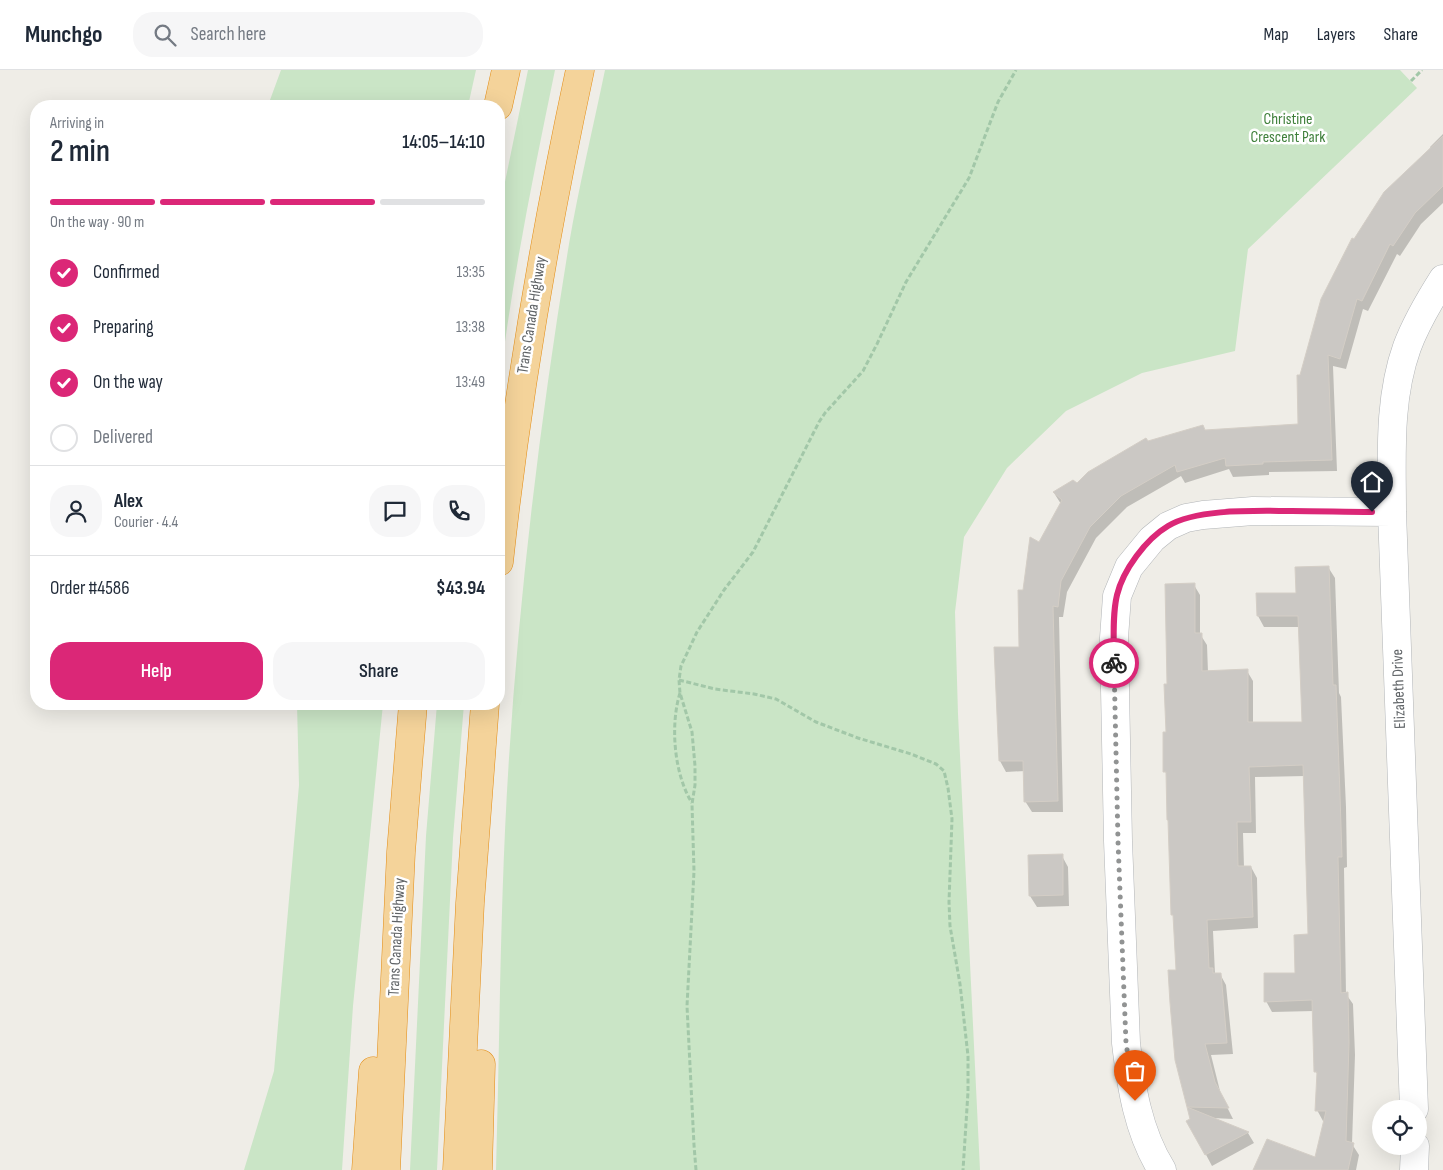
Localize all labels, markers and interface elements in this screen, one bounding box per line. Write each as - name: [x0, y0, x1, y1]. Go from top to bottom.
- search box: [133, 12, 483, 57]
- text: Munchgo: [25, 20, 103, 49]
- icon: search: [151, 21, 179, 49]
- text: Search here: [191, 23, 266, 46]
- text: Map: [1264, 24, 1289, 45]
- text: Layers: [1317, 24, 1356, 45]
- text: Share: [1384, 24, 1418, 45]
- park label: Christine Crescent Park: [1251, 110, 1325, 147]
- text: Arriving in: [50, 114, 104, 133]
- text: 14:05–14:10: [402, 131, 485, 154]
- text: 2 min: [50, 132, 110, 171]
- text: On the way · 90 m: [50, 213, 144, 232]
- street label: Trans Canada Highway: [513, 255, 551, 375]
- icon: check: [50, 259, 78, 287]
- text: Confirmed: [93, 261, 160, 284]
- text: 13:35: [457, 263, 485, 282]
- icon: check: [50, 314, 78, 342]
- text: Preparing: [93, 316, 154, 339]
- text: 13:38: [456, 318, 485, 337]
- icon: check: [50, 369, 78, 397]
- text: On the way: [93, 371, 163, 394]
- text: 13:49: [456, 373, 485, 392]
- text: Delivered: [93, 426, 153, 449]
- pin: [1351, 461, 1393, 512]
- icon: home: [1358, 468, 1386, 496]
- button: person: [50, 485, 102, 537]
- button: chat: [369, 485, 421, 537]
- button: phone: [433, 485, 485, 537]
- text: Alex: [114, 490, 143, 513]
- text: Courier · 4.4: [114, 513, 178, 532]
- text: Order #4586: [50, 577, 129, 600]
- text: $43.94: [436, 577, 485, 600]
- courier: [1089, 638, 1139, 688]
- button: Help: [50, 642, 263, 700]
- button: Share: [273, 642, 485, 700]
- icon: bike: [1100, 649, 1128, 677]
- street label: Elizabeth Drive: [1388, 649, 1410, 729]
- street label: Trans Canada Highway: [384, 877, 410, 997]
- pin: [1114, 1050, 1156, 1101]
- icon: bag: [1121, 1057, 1149, 1085]
- map controls: [1372, 1100, 1427, 1155]
- button: locate: [1372, 1100, 1427, 1155]

